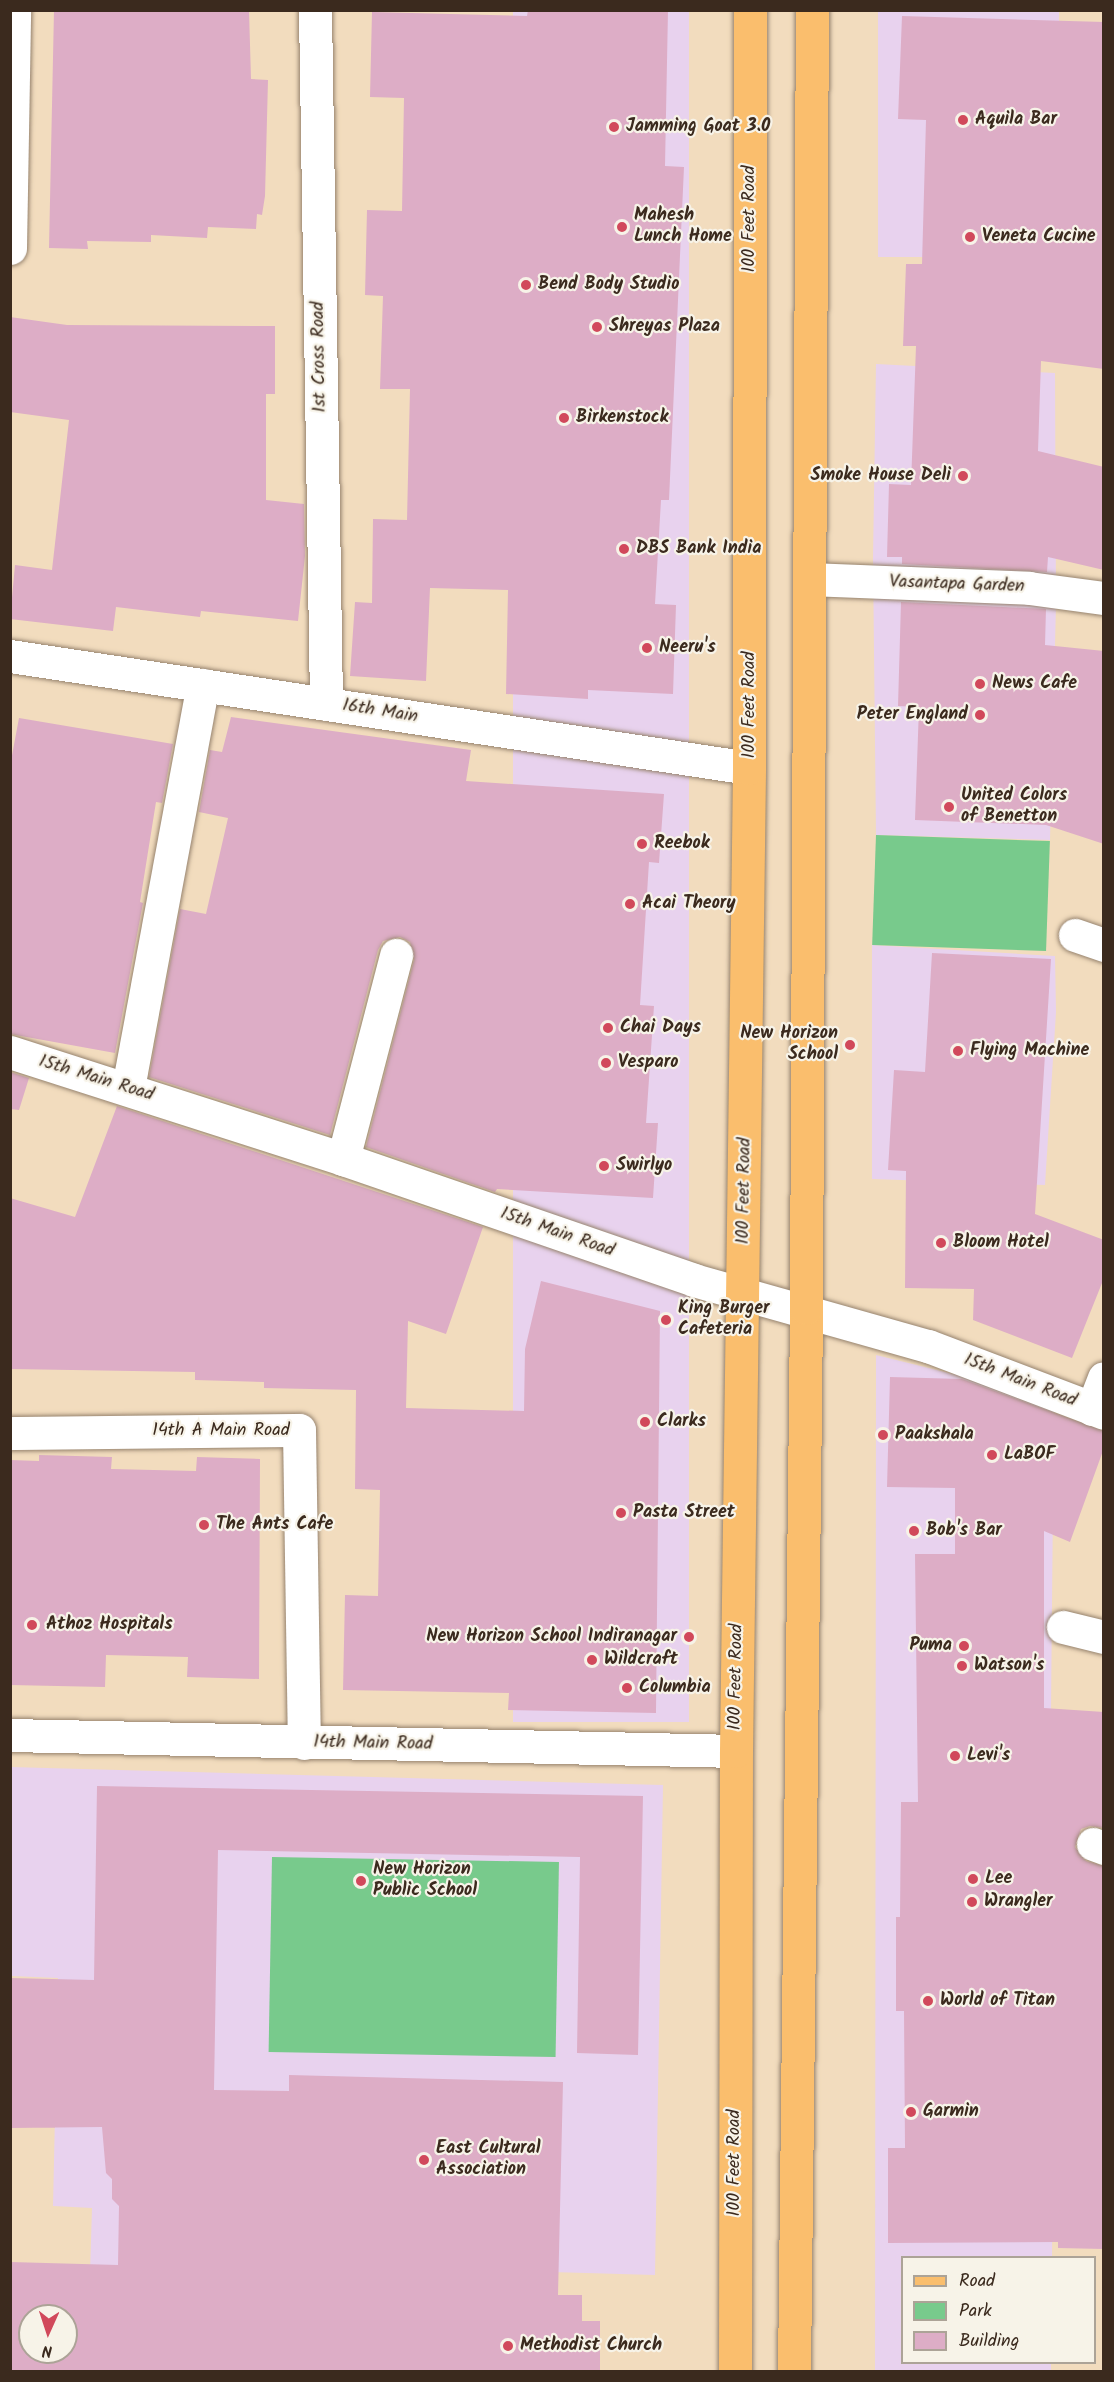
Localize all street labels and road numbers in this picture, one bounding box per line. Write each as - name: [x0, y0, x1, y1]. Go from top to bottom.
- street label: 100 Feet Road: [739, 166, 761, 272]
- street label: 1st Cross Road: [308, 301, 332, 413]
- street label: Vasantapa Garden: [889, 572, 1025, 598]
- street label: 100 Feet Road: [739, 652, 761, 758]
- street label: 16th Main: [341, 695, 419, 729]
- street label: 15th Main Road: [36, 1051, 156, 1107]
- street label: 100 Feet Road: [733, 1137, 757, 1245]
- street label: 15th Main Road: [497, 1203, 617, 1263]
- street label: 15th Main Road: [961, 1350, 1079, 1412]
- street label: 14th A Main Road: [152, 1420, 290, 1442]
- street label: 100 Feet Road: [725, 1623, 749, 1731]
- street label: 14th Main Road: [313, 1732, 433, 1756]
- street label: 100 Feet Road: [724, 2110, 746, 2216]

